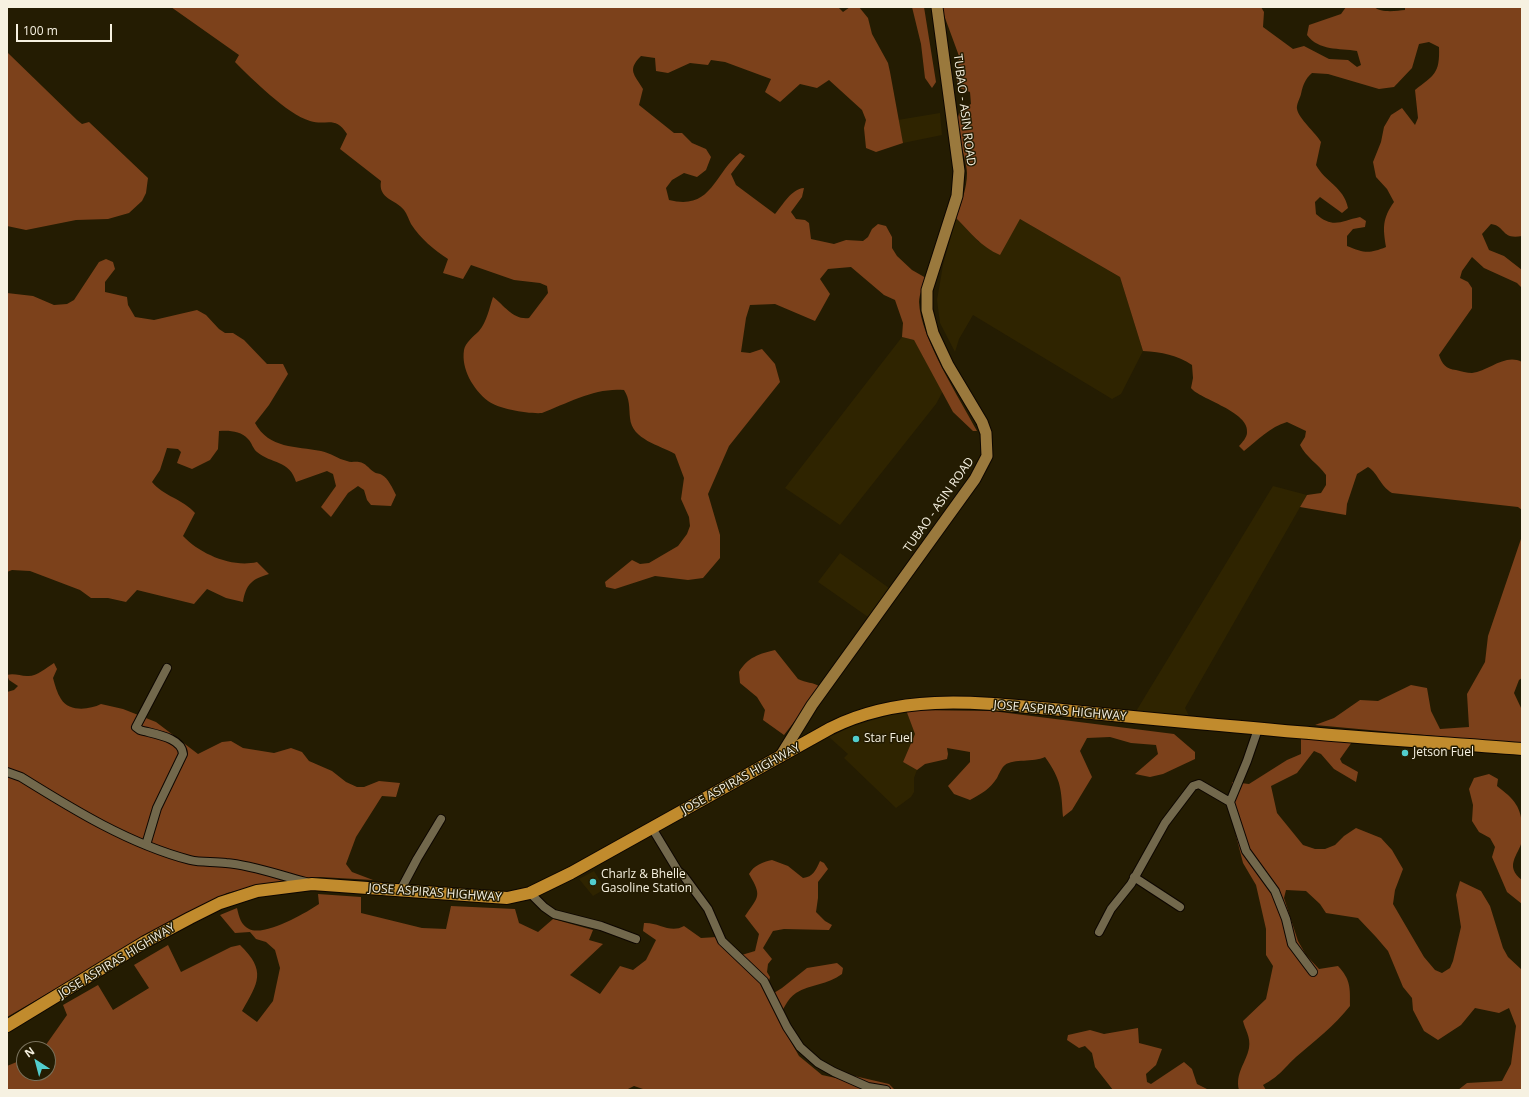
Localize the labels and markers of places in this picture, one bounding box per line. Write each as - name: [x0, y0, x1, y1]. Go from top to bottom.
- place label: Star Fuel: [864, 732, 913, 746]
- marker: Star Fuel: [851, 734, 861, 744]
- place label: Jetson Fuel: [1413, 746, 1474, 760]
- marker: Jetson Fuel: [1400, 748, 1410, 758]
- place label: Charlz & Bhelle Gasoline Station: [601, 868, 692, 896]
- marker: Charlz & Bhelle Gasoline Station: [588, 877, 598, 887]

